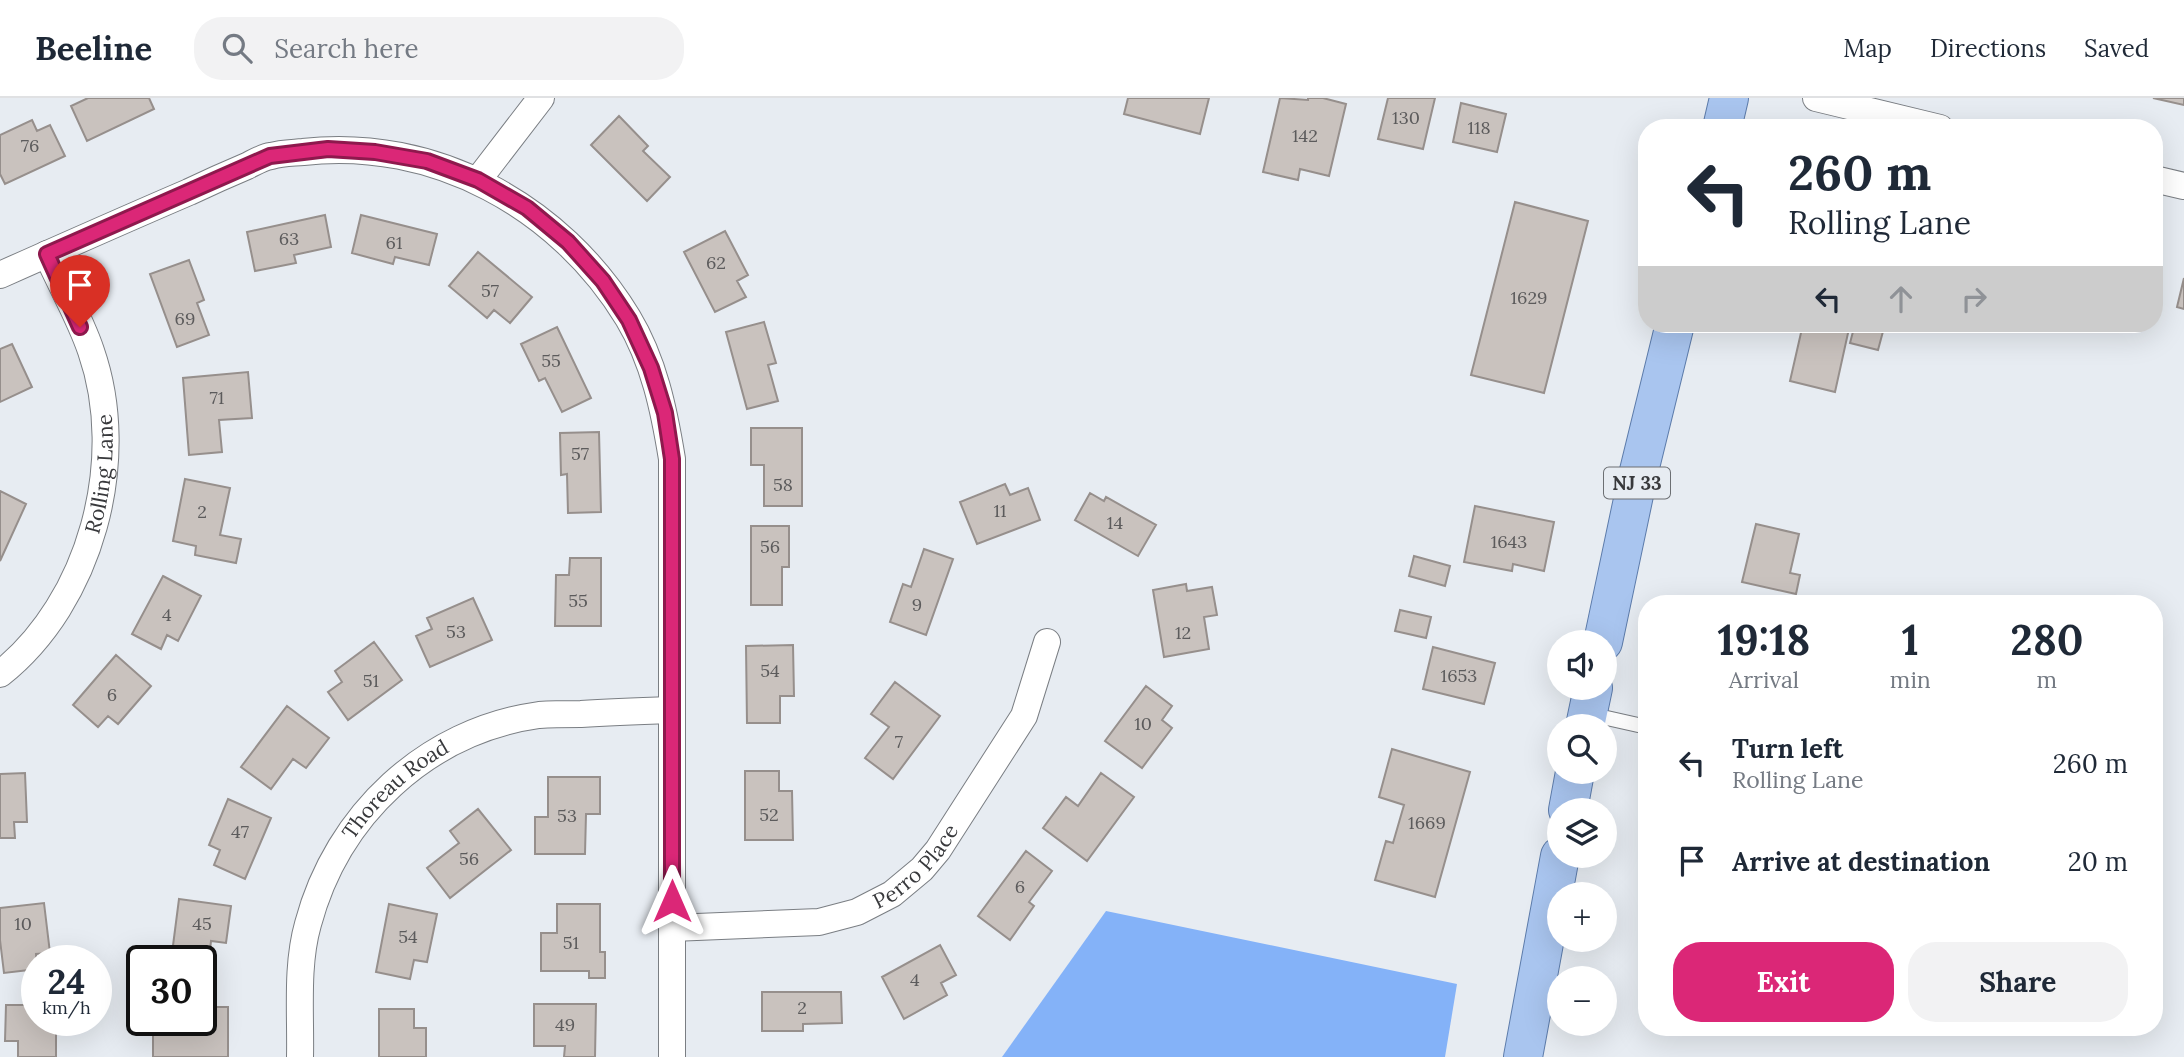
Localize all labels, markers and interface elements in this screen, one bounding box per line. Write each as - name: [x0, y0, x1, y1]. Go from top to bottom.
- search box: [194, 17, 684, 80]
- text: Beeline: [35, 27, 152, 69]
- icon: search: [218, 29, 256, 67]
- text: Search here: [274, 32, 419, 65]
- text: Map: [1843, 33, 1892, 64]
- text: Directions: [1930, 33, 2046, 64]
- text: Saved: [2084, 33, 2149, 64]
- house number: 130: [1392, 106, 1420, 129]
- house number: 118: [1467, 116, 1491, 139]
- house number: 142: [1292, 124, 1318, 147]
- house number: 76: [21, 134, 39, 157]
- text: 260 m: [1788, 141, 1931, 203]
- icon: left: [1673, 147, 1764, 238]
- text: Rolling Lane: [1788, 202, 1971, 243]
- house number: 63: [279, 227, 299, 250]
- house number: 61: [386, 231, 402, 254]
- house number: 62: [706, 251, 726, 274]
- pin: [50, 255, 110, 327]
- icon: arrive: [61, 266, 99, 304]
- house number: 57: [481, 279, 499, 302]
- icon: left: [1809, 280, 1847, 318]
- icon: ahead: [1882, 280, 1920, 318]
- icon: right: [1955, 280, 1993, 318]
- house number: 1629: [1510, 286, 1548, 309]
- house number: 69: [175, 307, 195, 330]
- house number: 55: [541, 349, 561, 372]
- house number: 71: [210, 386, 224, 409]
- street label: Rolling Lane: [79, 413, 119, 536]
- house number: 57: [571, 442, 589, 465]
- road number: NJ 33: [1604, 468, 1670, 498]
- house number: 58: [773, 473, 793, 496]
- house number: 11: [993, 499, 1007, 522]
- house number: 2: [197, 500, 207, 523]
- house number: 14: [1107, 511, 1123, 534]
- house number: 1643: [1491, 530, 1527, 553]
- house number: 56: [760, 535, 780, 558]
- house number: 55: [568, 589, 588, 612]
- house number: 9: [912, 593, 922, 616]
- house number: 4: [162, 603, 172, 626]
- text: 19:18: [1718, 613, 1810, 667]
- text: 1: [1902, 613, 1919, 667]
- text: 280: [2010, 613, 2083, 667]
- house number: 53: [446, 620, 466, 643]
- house number: 12: [1175, 621, 1191, 644]
- map controls: [1547, 630, 1617, 1036]
- button: sound: [1547, 630, 1617, 700]
- house number: 54: [760, 659, 780, 682]
- house number: 1653: [1441, 664, 1477, 687]
- text: Arrival: [1729, 665, 1799, 694]
- text: min: [1890, 665, 1931, 694]
- text: m: [2037, 665, 2057, 694]
- house number: 51: [363, 669, 379, 692]
- house number: 6: [107, 683, 117, 706]
- house number: 10: [1134, 712, 1152, 735]
- button: search: [1547, 714, 1617, 784]
- house number: 7: [895, 730, 903, 753]
- text: Turn left: [1732, 732, 1843, 765]
- street label: Thoreau Road: [336, 733, 453, 844]
- icon: left: [1673, 744, 1711, 782]
- text: 260 m: [2053, 747, 2128, 780]
- text: Rolling Lane: [1732, 765, 1864, 794]
- button: layers: [1547, 798, 1617, 868]
- house number: 52: [759, 803, 779, 826]
- house number: 53: [557, 804, 577, 827]
- house number: 1669: [1408, 811, 1446, 834]
- street label: Perro Place: [868, 819, 964, 914]
- house number: 47: [231, 820, 249, 843]
- icon: arrive: [1673, 842, 1711, 880]
- text: Arrive at destination: [1732, 845, 1990, 878]
- text: 20 m: [2068, 845, 2128, 878]
- house number: 56: [459, 847, 479, 870]
- position arrow: [635, 864, 709, 938]
- house number: 6: [1015, 875, 1025, 898]
- button: +: [1547, 882, 1617, 952]
- house number: 10: [14, 912, 32, 935]
- house number: 45: [192, 912, 212, 935]
- house number: 54: [398, 925, 418, 948]
- house number: 51: [563, 931, 579, 954]
- button: Exit: [1673, 942, 1894, 1022]
- button: Share: [1908, 942, 2128, 1022]
- speed limit sign: 30: [126, 945, 217, 1036]
- text: 24: [48, 959, 85, 1004]
- button: −: [1547, 966, 1617, 1036]
- house number: 4: [910, 968, 920, 991]
- text: km/h: [42, 996, 91, 1019]
- house number: 2: [797, 996, 807, 1019]
- house number: 49: [555, 1013, 575, 1036]

